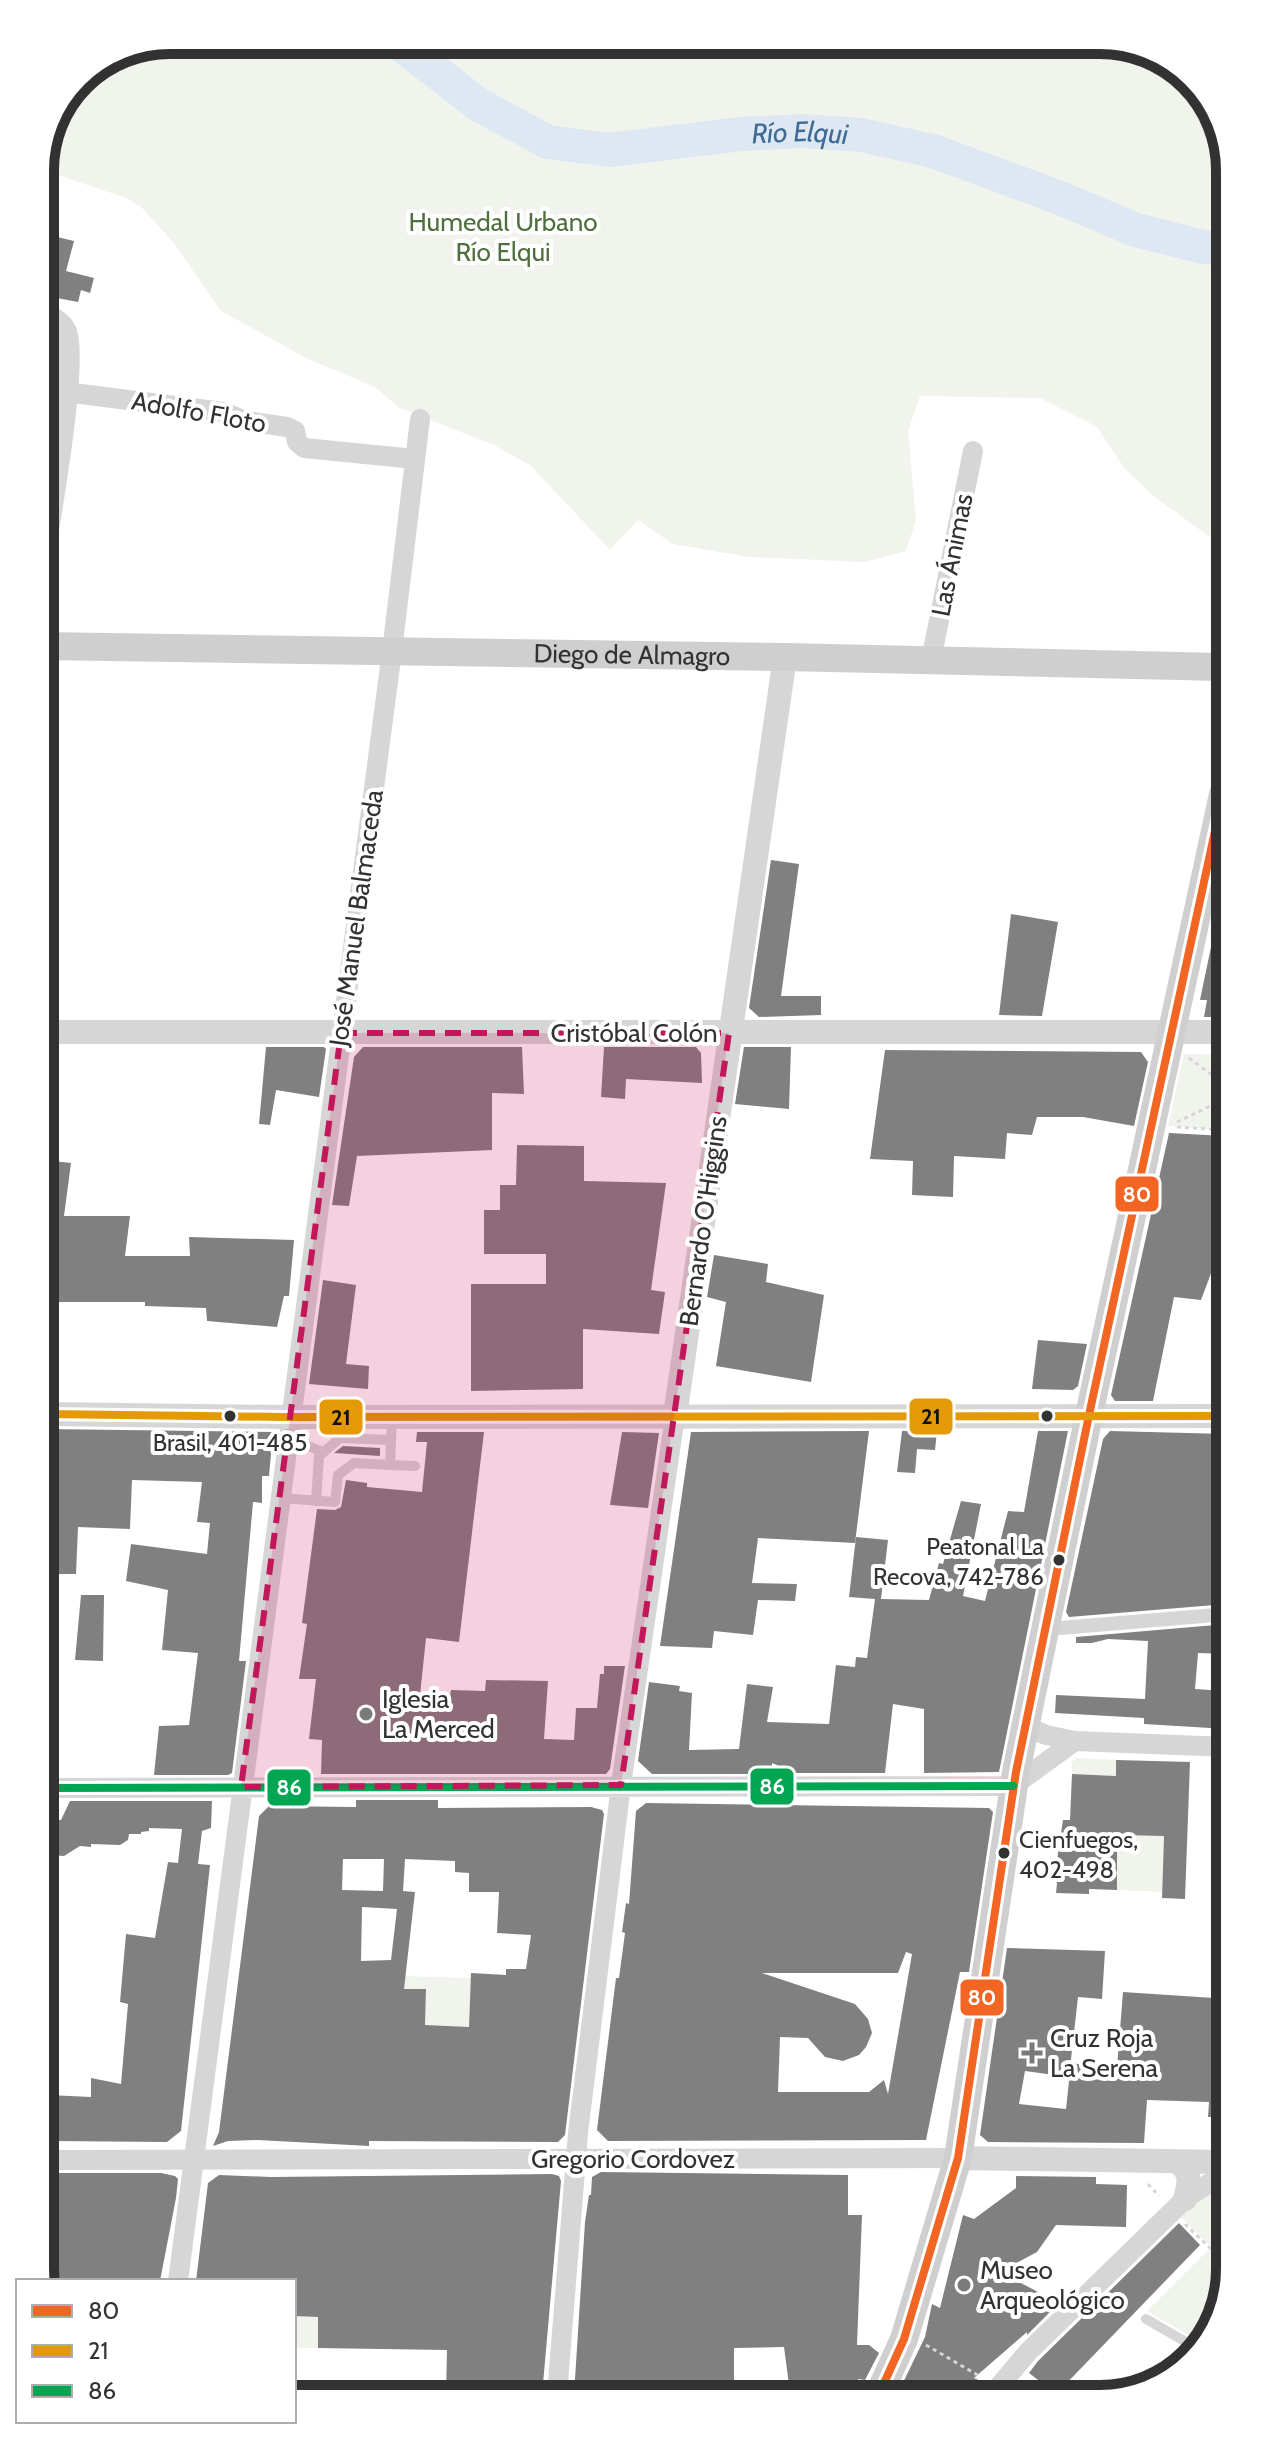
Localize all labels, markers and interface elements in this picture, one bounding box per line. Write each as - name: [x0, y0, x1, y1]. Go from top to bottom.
- water label: Río Elqui: [751, 114, 850, 151]
- park label: Humedal Urbano Río Elqui: [408, 206, 598, 268]
- street label: Adolfo Floto: [129, 384, 269, 440]
- street label: Las Ánimas: [924, 491, 980, 619]
- street label: Diego de Almagro: [533, 637, 731, 672]
- street label: José Manuel Balmaceda: [322, 787, 390, 1049]
- street label: Cristóbal Colón: [551, 1017, 717, 1049]
- street label: Bernardo O'Higgins: [672, 1114, 734, 1328]
- line badge: 80: [1114, 1175, 1160, 1213]
- text: 80: [1123, 1181, 1151, 1208]
- line badge: 21: [908, 1397, 954, 1436]
- line badge: 21: [318, 1398, 364, 1436]
- text: 21: [921, 1403, 941, 1430]
- text: 21: [331, 1404, 351, 1431]
- marker: Brasil, 401-485: [222, 1408, 238, 1424]
- unlabelled marker: [1039, 1408, 1055, 1424]
- place label: Brasil, 401-485: [153, 1428, 307, 1457]
- place label: Peatonal La Recova, 742-786: [873, 1532, 1044, 1591]
- marker: Peatonal La Recova, 742-786: [1051, 1552, 1067, 1568]
- place label: Iglesia La Merced: [382, 1683, 495, 1745]
- marker: Iglesia La Merced: [357, 1705, 375, 1723]
- line badge: 86: [749, 1767, 795, 1806]
- line badge: 86: [266, 1768, 312, 1807]
- text: 86: [759, 1773, 785, 1800]
- text: 86: [276, 1774, 302, 1801]
- place label: Cienfuegos, 402-498: [1019, 1825, 1138, 1884]
- marker: Cienfuegos, 402-498: [996, 1845, 1012, 1861]
- line badge: 80: [959, 1978, 1005, 2017]
- text: 80: [968, 1984, 996, 2011]
- place label: Cruz Roja La Serena: [1050, 2022, 1159, 2084]
- marker: Cruz Roja La Serena: [1021, 2042, 1043, 2064]
- street label: Gregorio Cordovez: [531, 2143, 735, 2175]
- place label: Museo Arqueológico: [980, 2254, 1125, 2316]
- marker: Museo Arqueológico: [955, 2276, 973, 2294]
- legend: [16, 2279, 296, 2423]
- text: 80: [88, 2296, 119, 2325]
- text: 21: [88, 2336, 108, 2365]
- text: 86: [88, 2376, 116, 2405]

